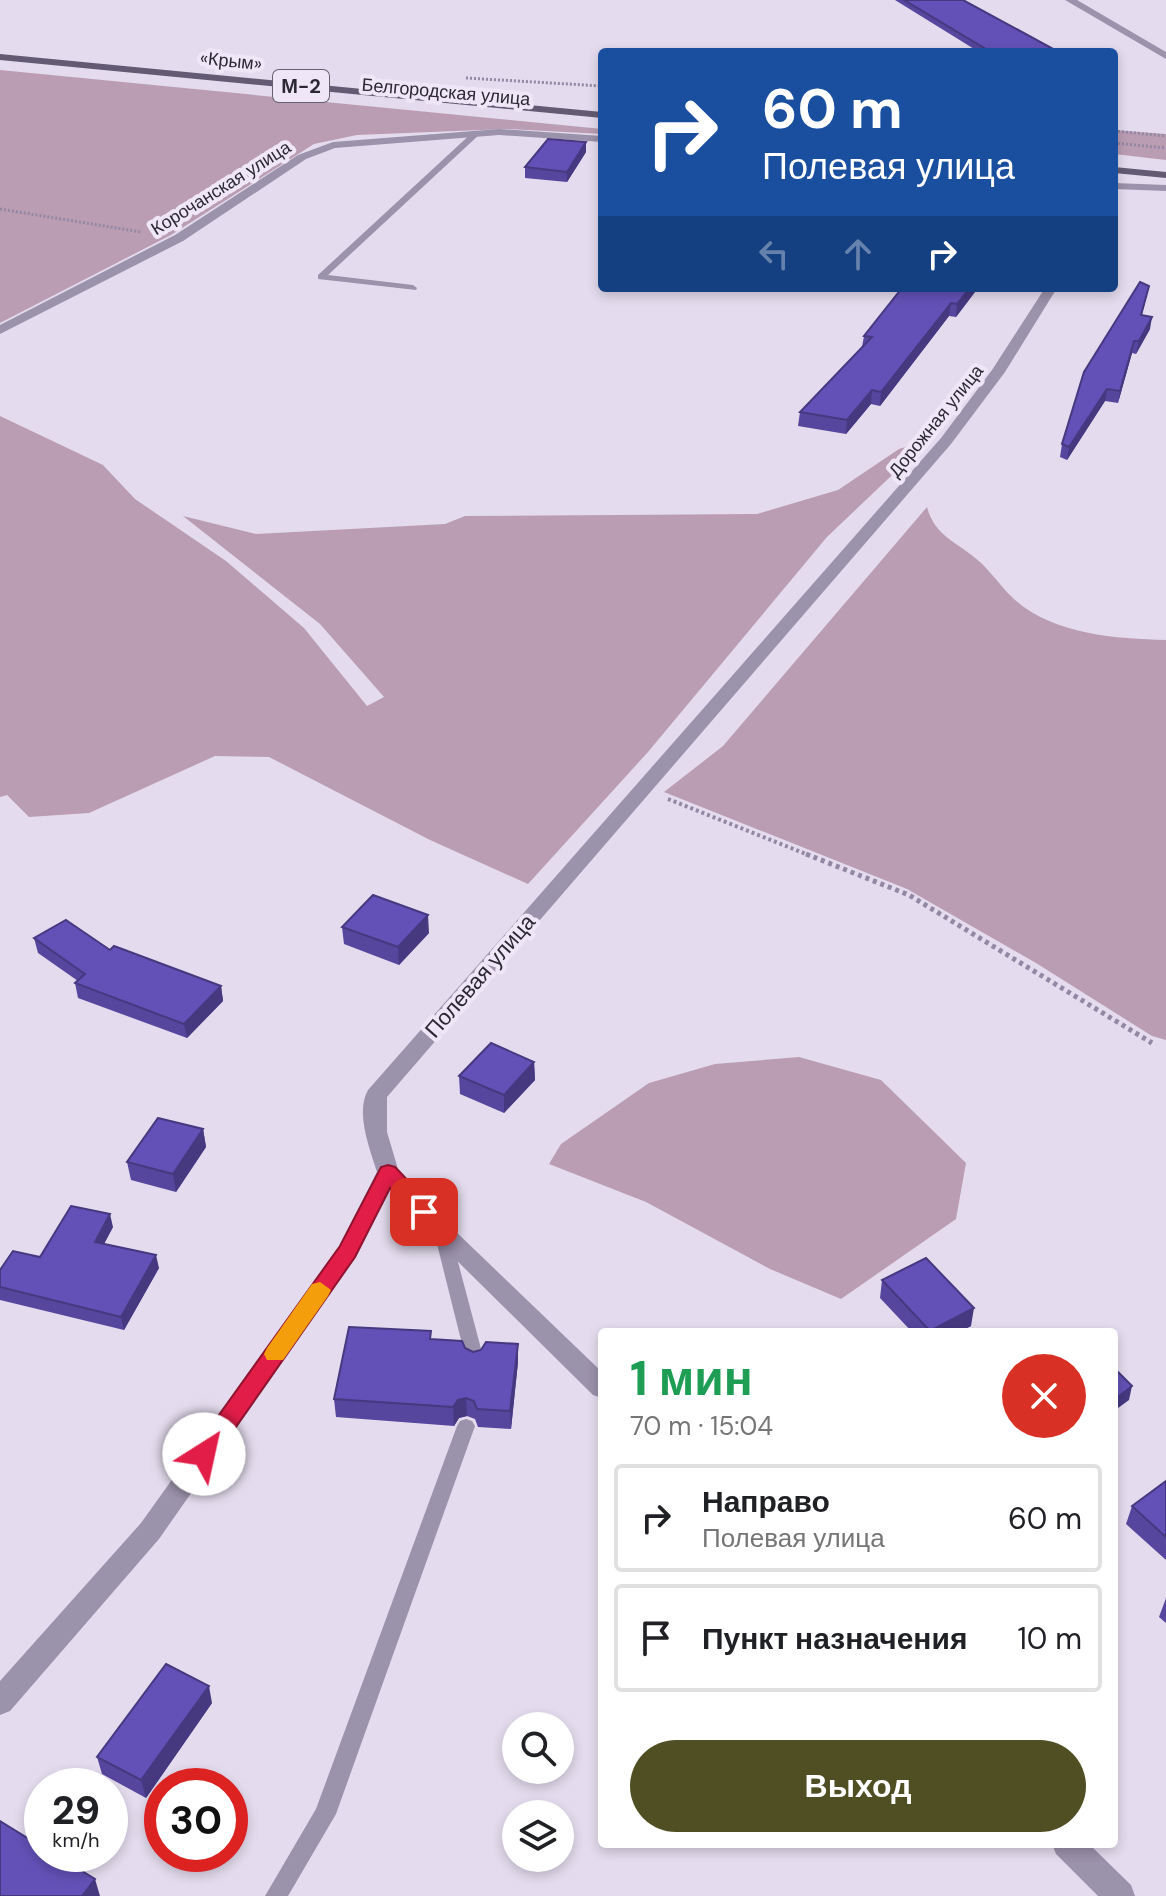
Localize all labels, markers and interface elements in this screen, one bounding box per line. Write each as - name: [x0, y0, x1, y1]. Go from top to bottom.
- street label: «Крым»: [199, 46, 263, 76]
- road number: М-2: [273, 70, 329, 102]
- text: 60 m: [762, 72, 903, 145]
- street label: Белгородская улица: [361, 73, 532, 111]
- icon: right: [630, 80, 734, 184]
- street label: Корочанская улица: [146, 135, 296, 241]
- text: Полевая улица: [762, 143, 1015, 190]
- icon: left: [752, 232, 796, 276]
- icon: ahead: [836, 232, 880, 276]
- icon: right: [920, 232, 964, 276]
- street label: Дорожная улица: [883, 359, 989, 482]
- street label: Полевая улица: [418, 908, 542, 1044]
- pin: [390, 1178, 458, 1246]
- icon: arrive: [402, 1190, 446, 1234]
- text: 1 мин: [630, 1347, 753, 1410]
- button: close: [1002, 1354, 1086, 1438]
- text: 70 m · 15:04: [630, 1409, 773, 1443]
- position arrow: [162, 1412, 246, 1496]
- text: Направо: [702, 1482, 830, 1521]
- icon: right: [634, 1496, 678, 1540]
- text: 60 m: [1008, 1499, 1082, 1538]
- text: Полевая улица: [702, 1521, 885, 1555]
- icon: arrive: [634, 1616, 678, 1660]
- text: Пункт назначения: [702, 1619, 967, 1658]
- text: 10 m: [1017, 1619, 1082, 1658]
- map controls: [502, 1712, 574, 1872]
- button: search: [502, 1712, 574, 1784]
- button: Выход: [630, 1740, 1086, 1832]
- speed limit sign: 30: [144, 1768, 248, 1872]
- text: 29: [52, 1784, 100, 1836]
- button: layers: [502, 1800, 574, 1872]
- text: km/h: [52, 1827, 100, 1853]

